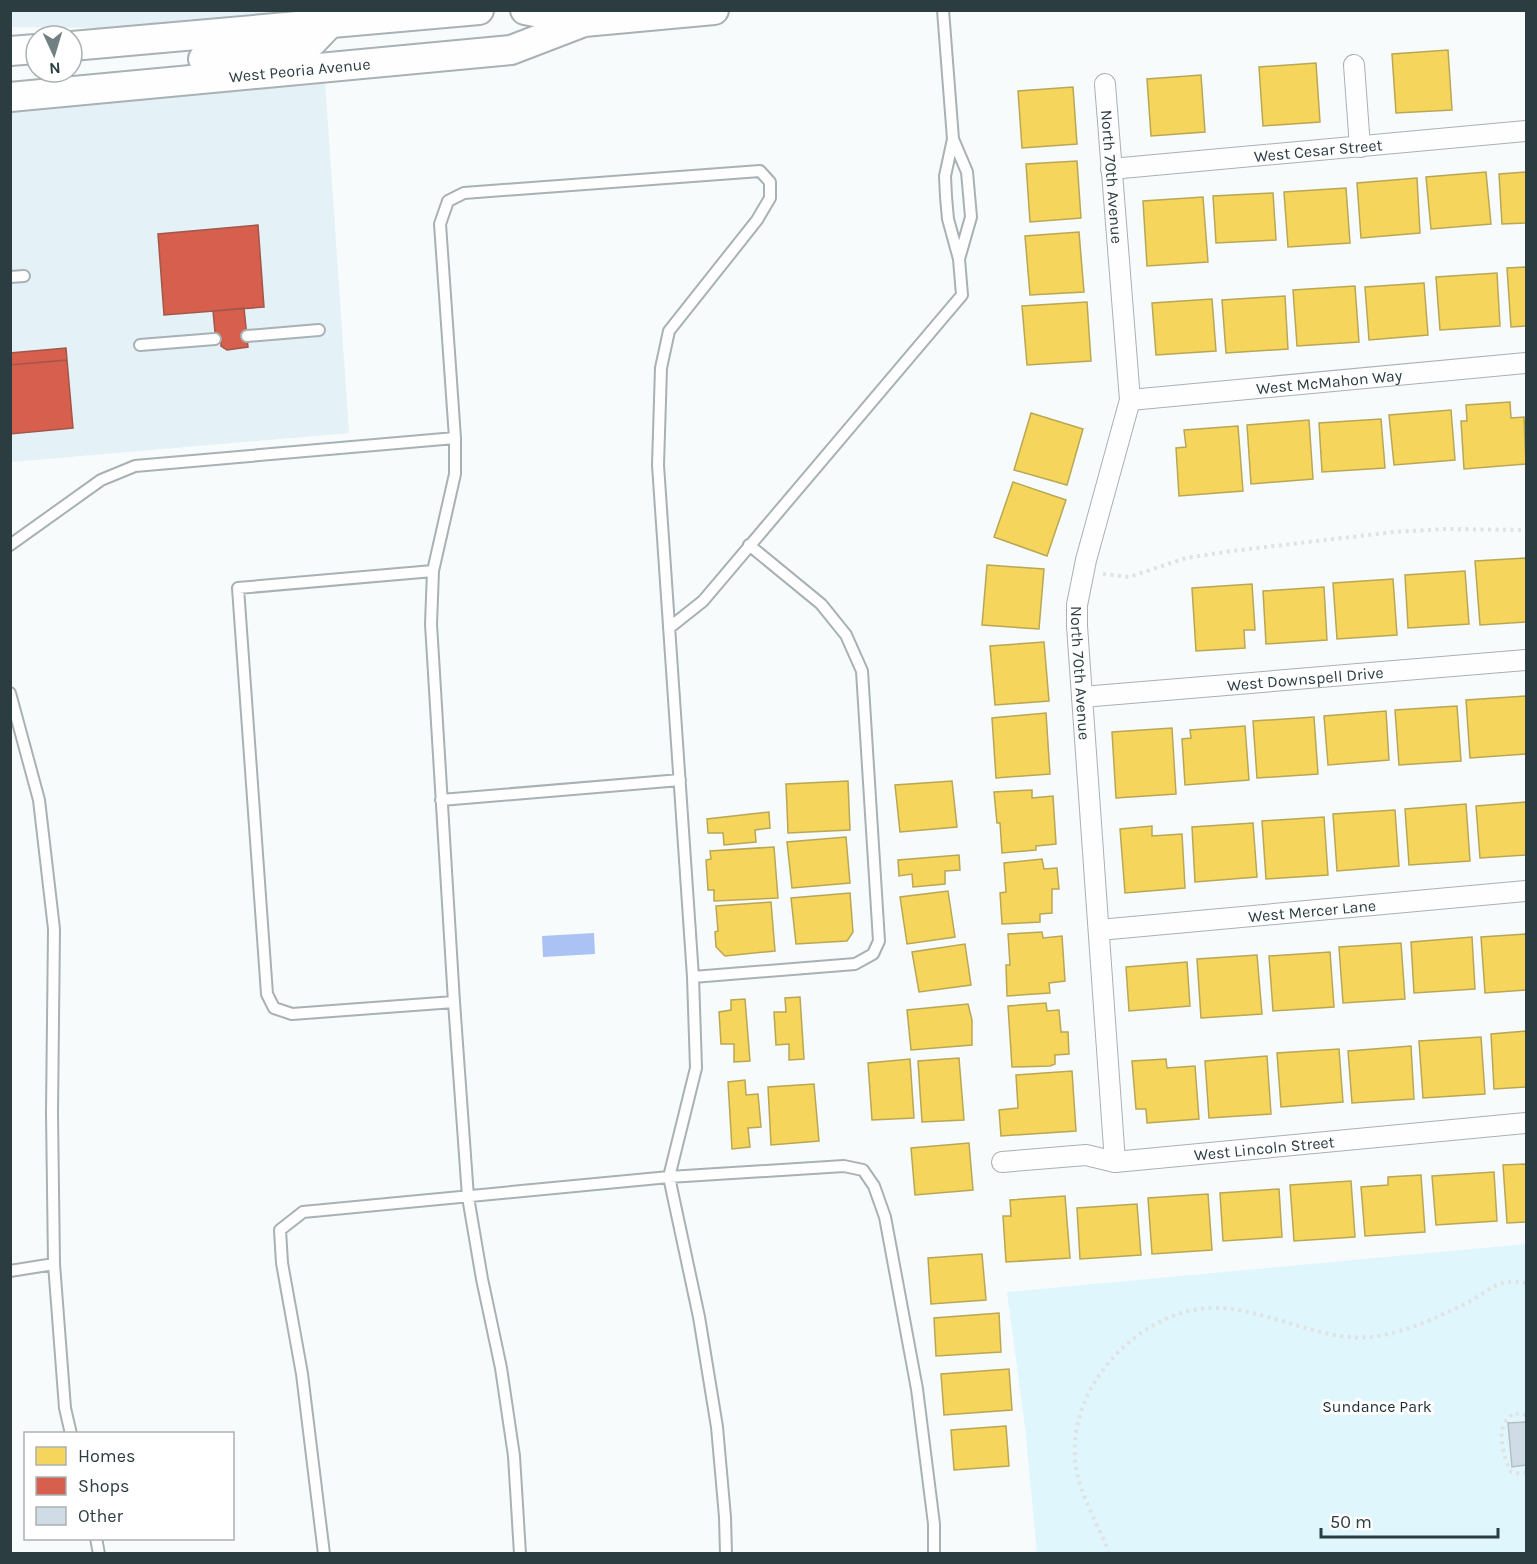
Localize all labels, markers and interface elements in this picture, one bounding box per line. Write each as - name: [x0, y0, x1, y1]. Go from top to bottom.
- north arrow: [24, 24, 84, 84]
- street label: West Peoria Avenue: [228, 54, 371, 86]
- text: N: [49, 59, 61, 78]
- street label: North 70th Avenue: [1098, 109, 1127, 244]
- street label: West Cesar Street: [1253, 135, 1383, 165]
- street label: West McMahon Way: [1255, 365, 1403, 398]
- street label: North 70th Avenue: [1068, 606, 1095, 741]
- street label: West Downspell Drive: [1226, 662, 1384, 694]
- street label: West Mercer Lane: [1247, 895, 1377, 926]
- street label: West Lincoln Street: [1193, 1132, 1335, 1164]
- park label: Sundance Park: [1322, 1397, 1432, 1416]
- legend: [24, 1432, 234, 1540]
- text: Homes: [78, 1445, 135, 1467]
- text: Shops: [78, 1475, 130, 1497]
- scale bar: [1321, 1501, 1498, 1539]
- text: Other: [78, 1505, 123, 1527]
- text: 50 m: [1330, 1511, 1372, 1533]

